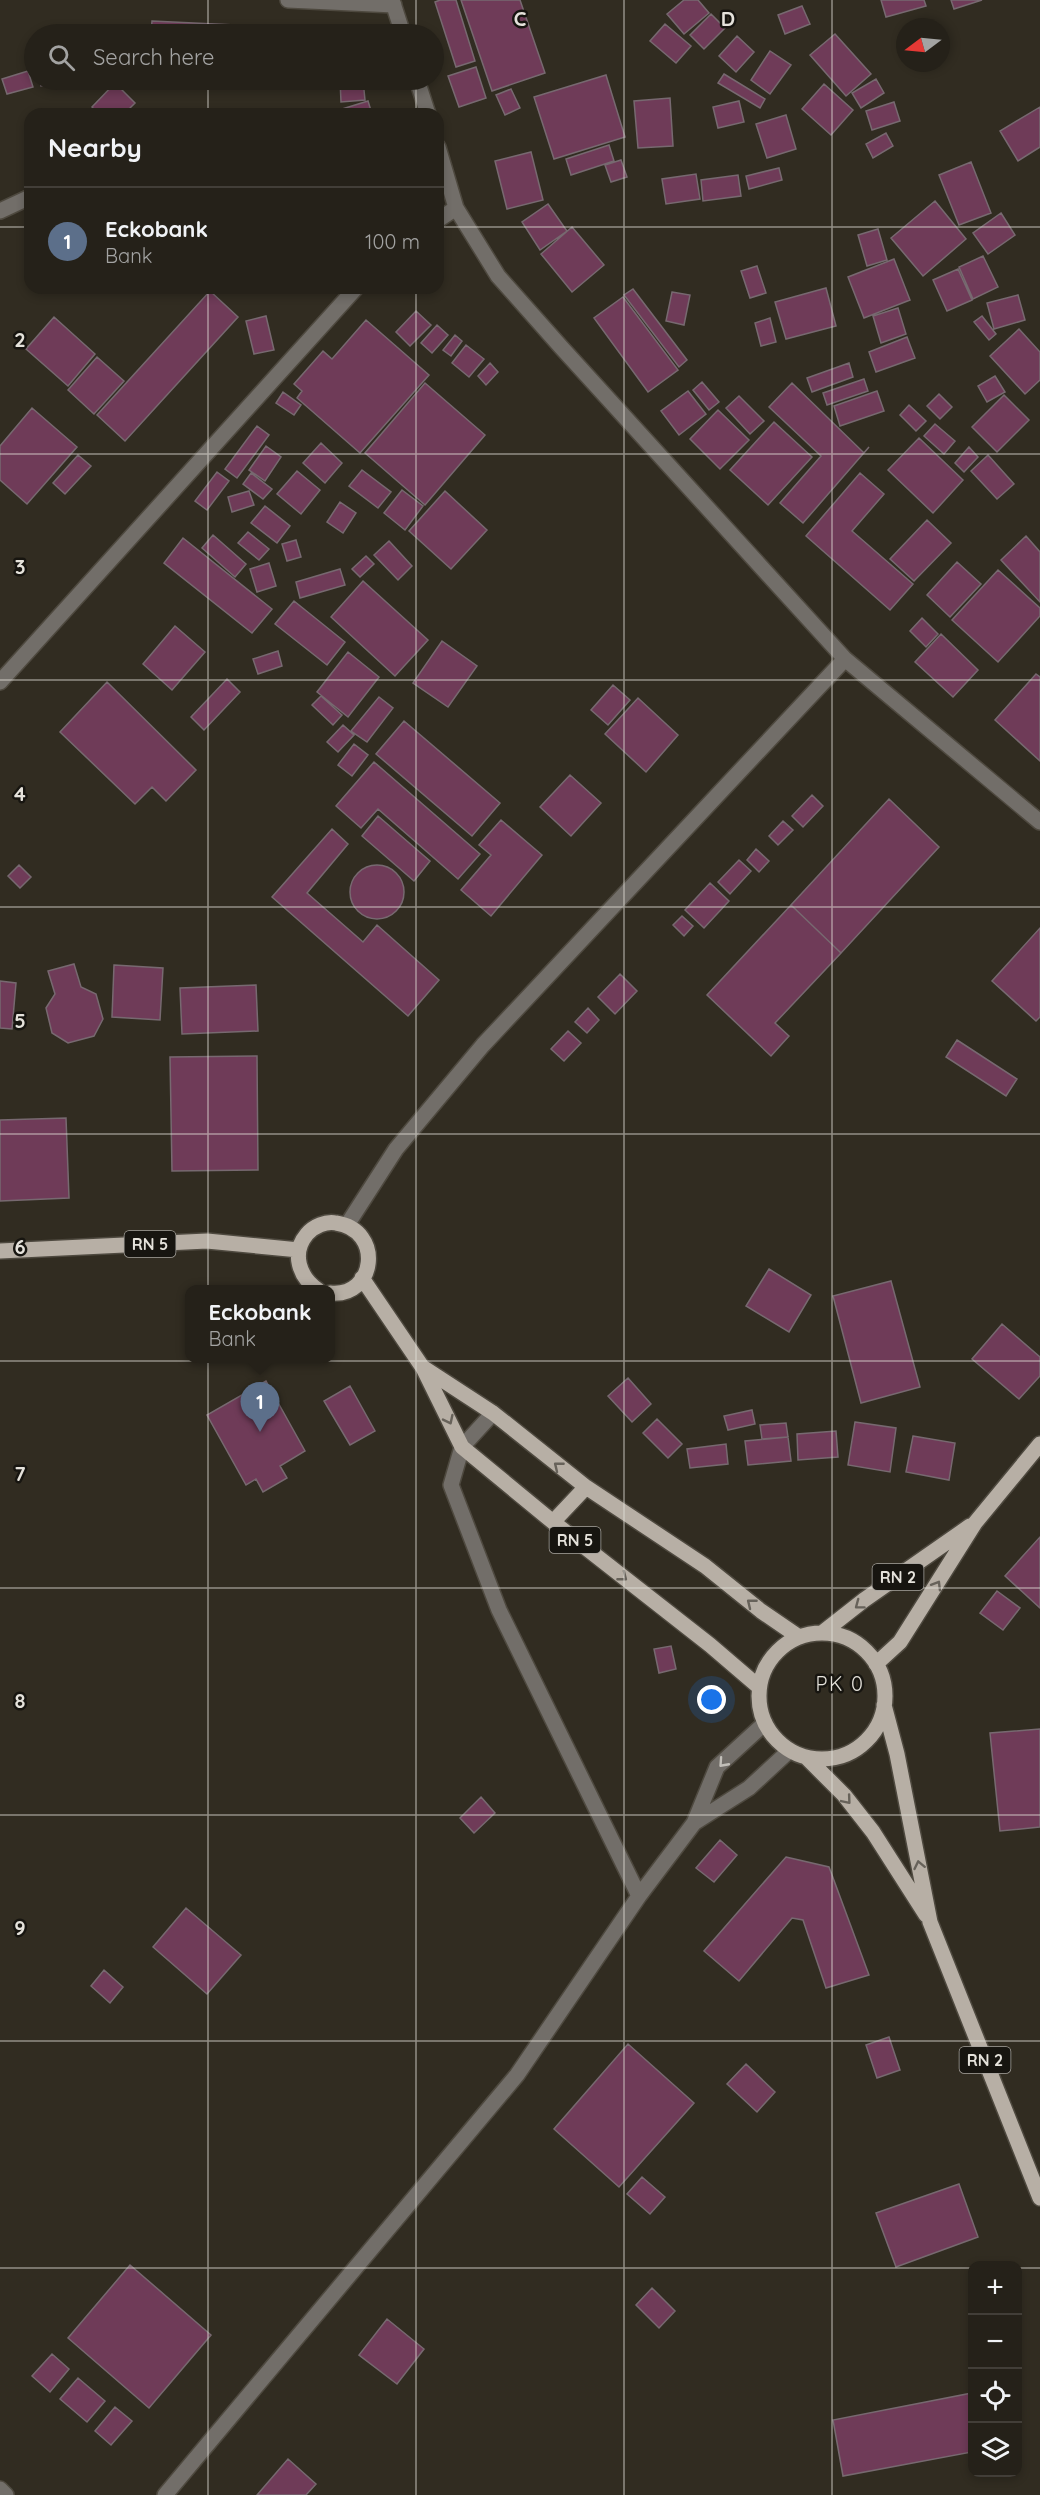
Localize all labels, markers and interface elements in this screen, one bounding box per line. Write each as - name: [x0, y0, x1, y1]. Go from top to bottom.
- text: C: [514, 6, 527, 31]
- text: D: [721, 6, 735, 31]
- north arrow: [896, 18, 950, 72]
- search box: [24, 24, 444, 90]
- icon: search: [45, 41, 78, 74]
- text: Search here: [93, 43, 214, 71]
- text: Nearby: [48, 131, 142, 164]
- text: Eckobank: [105, 215, 208, 243]
- text: 1: [64, 229, 71, 254]
- text: 100 m: [365, 229, 420, 254]
- text: Bank: [105, 243, 152, 268]
- text: 2: [14, 327, 26, 352]
- text: 3: [15, 554, 25, 579]
- text: 4: [14, 781, 26, 806]
- text: 5: [14, 1008, 26, 1033]
- road number: RN 5: [124, 1231, 176, 1257]
- text: 6: [14, 1234, 26, 1259]
- popup: [185, 1285, 335, 1363]
- text: Eckobank: [209, 1298, 311, 1326]
- text: Bank: [209, 1326, 256, 1351]
- pin: 1: [240, 1382, 280, 1432]
- one-way arrow: [441, 1414, 453, 1425]
- text: 7: [15, 1461, 26, 1486]
- one-way arrow: [554, 1462, 565, 1473]
- road number: RN 5: [550, 1527, 600, 1553]
- road number: RN 2: [872, 1564, 924, 1590]
- one-way arrow: [616, 1570, 627, 1581]
- one-way arrow: [929, 1581, 941, 1591]
- one-way arrow: [854, 1597, 865, 1608]
- one-way arrow: [747, 1600, 758, 1611]
- district label: PK 0: [816, 1671, 864, 1696]
- your location: [697, 1685, 726, 1714]
- text: 8: [15, 1688, 26, 1713]
- one-way arrow: [719, 1757, 730, 1767]
- one-way arrow: [840, 1793, 851, 1804]
- one-way arrow: [913, 1860, 926, 1870]
- text: 9: [14, 1915, 26, 1940]
- road number: RN 2: [960, 2047, 1010, 2073]
- map controls: [968, 2261, 1022, 2477]
- button: +: [968, 2261, 1022, 2315]
- button: −: [968, 2315, 1022, 2369]
- button: locate: [968, 2369, 1022, 2423]
- button: layers: [968, 2423, 1022, 2477]

